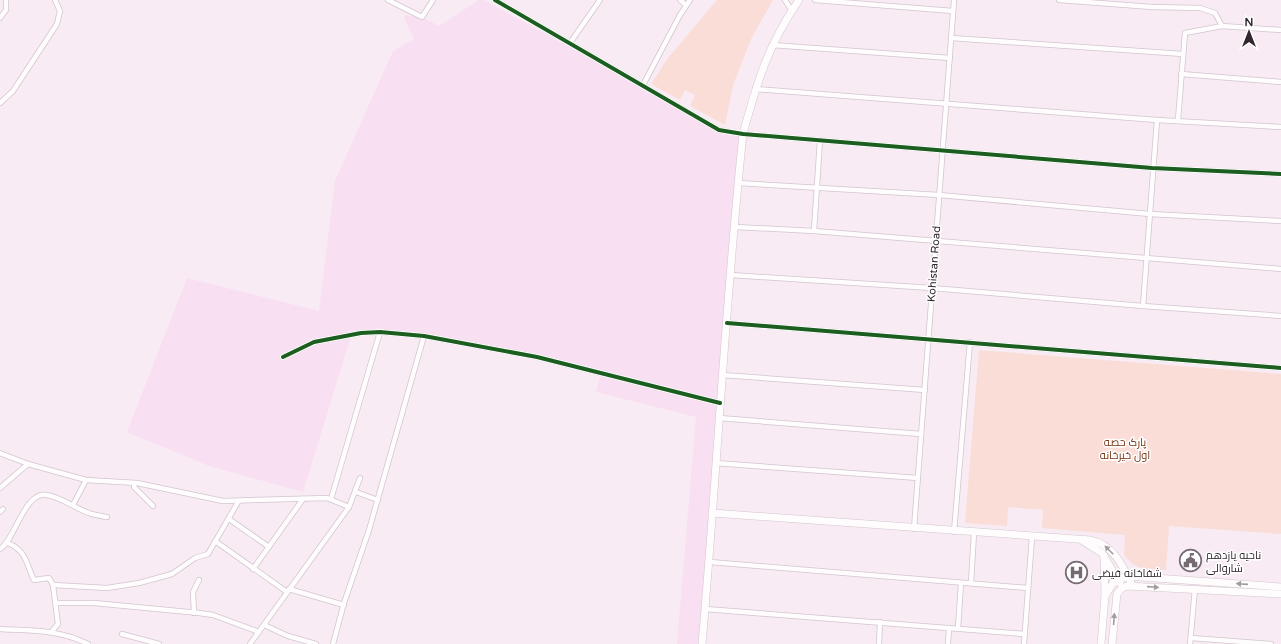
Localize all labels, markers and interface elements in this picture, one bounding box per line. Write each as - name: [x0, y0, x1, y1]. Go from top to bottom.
- north arrow: [1229, 12, 1269, 52]
- text: N: [1245, 16, 1253, 29]
- street label: Kohistan Road: [925, 225, 943, 303]
- park label: پارک حصه اول خیرخانه: [1100, 436, 1150, 462]
- one-way arrow: [1104, 545, 1114, 555]
- public building icon: ناحیه یازدهم شاروالی: [1178, 548, 1204, 574]
- place label: ناحیه یازدهم شاروالی: [1206, 549, 1261, 575]
- hospital icon: شفاخانه فیضی: [1063, 560, 1089, 586]
- place label: شفاخانه فیضی: [1092, 567, 1162, 580]
- one-way arrow: [1236, 581, 1248, 588]
- one-way arrow: [1147, 583, 1159, 590]
- one-way arrow: [1110, 613, 1117, 625]

